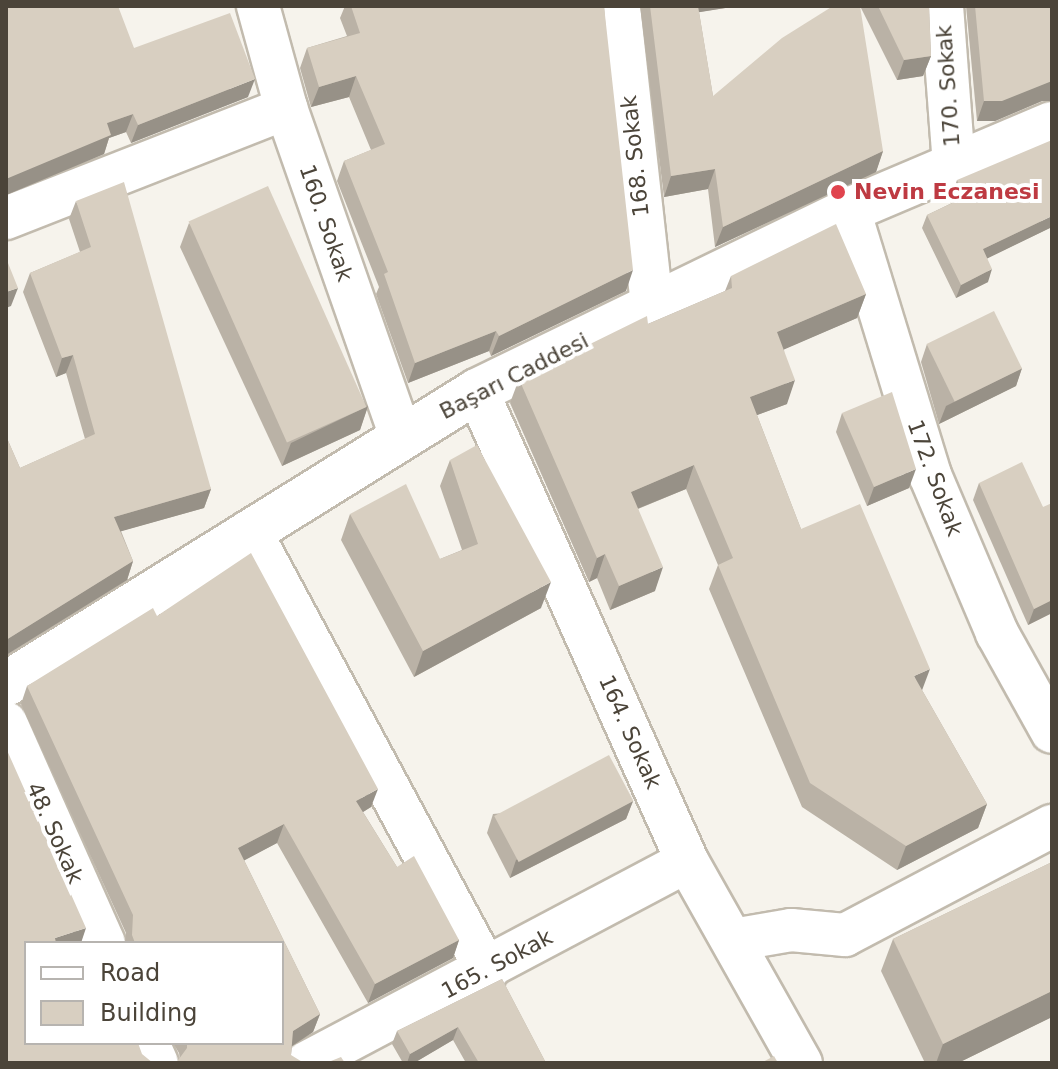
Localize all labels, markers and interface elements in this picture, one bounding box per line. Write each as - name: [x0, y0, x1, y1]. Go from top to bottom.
- street label: 170. Sokak: [931, 24, 965, 148]
- street label: 168. Sokak: [615, 94, 655, 218]
- street label: 160. Sokak: [294, 161, 358, 285]
- place label: Nevin Eczanesi: [854, 179, 1039, 205]
- marker: Nevin Eczanesi: [829, 183, 847, 201]
- street label: Başarı Caddesi: [435, 327, 593, 425]
- street label: 172. Sokak: [902, 416, 968, 540]
- street label: 164. Sokak: [593, 671, 667, 793]
- street label: 48. Sokak: [21, 778, 89, 888]
- street label: 165. Sokak: [437, 924, 557, 1004]
- legend: [24, 941, 284, 1045]
- text: Road: [100, 959, 160, 987]
- text: Building: [100, 999, 197, 1027]

